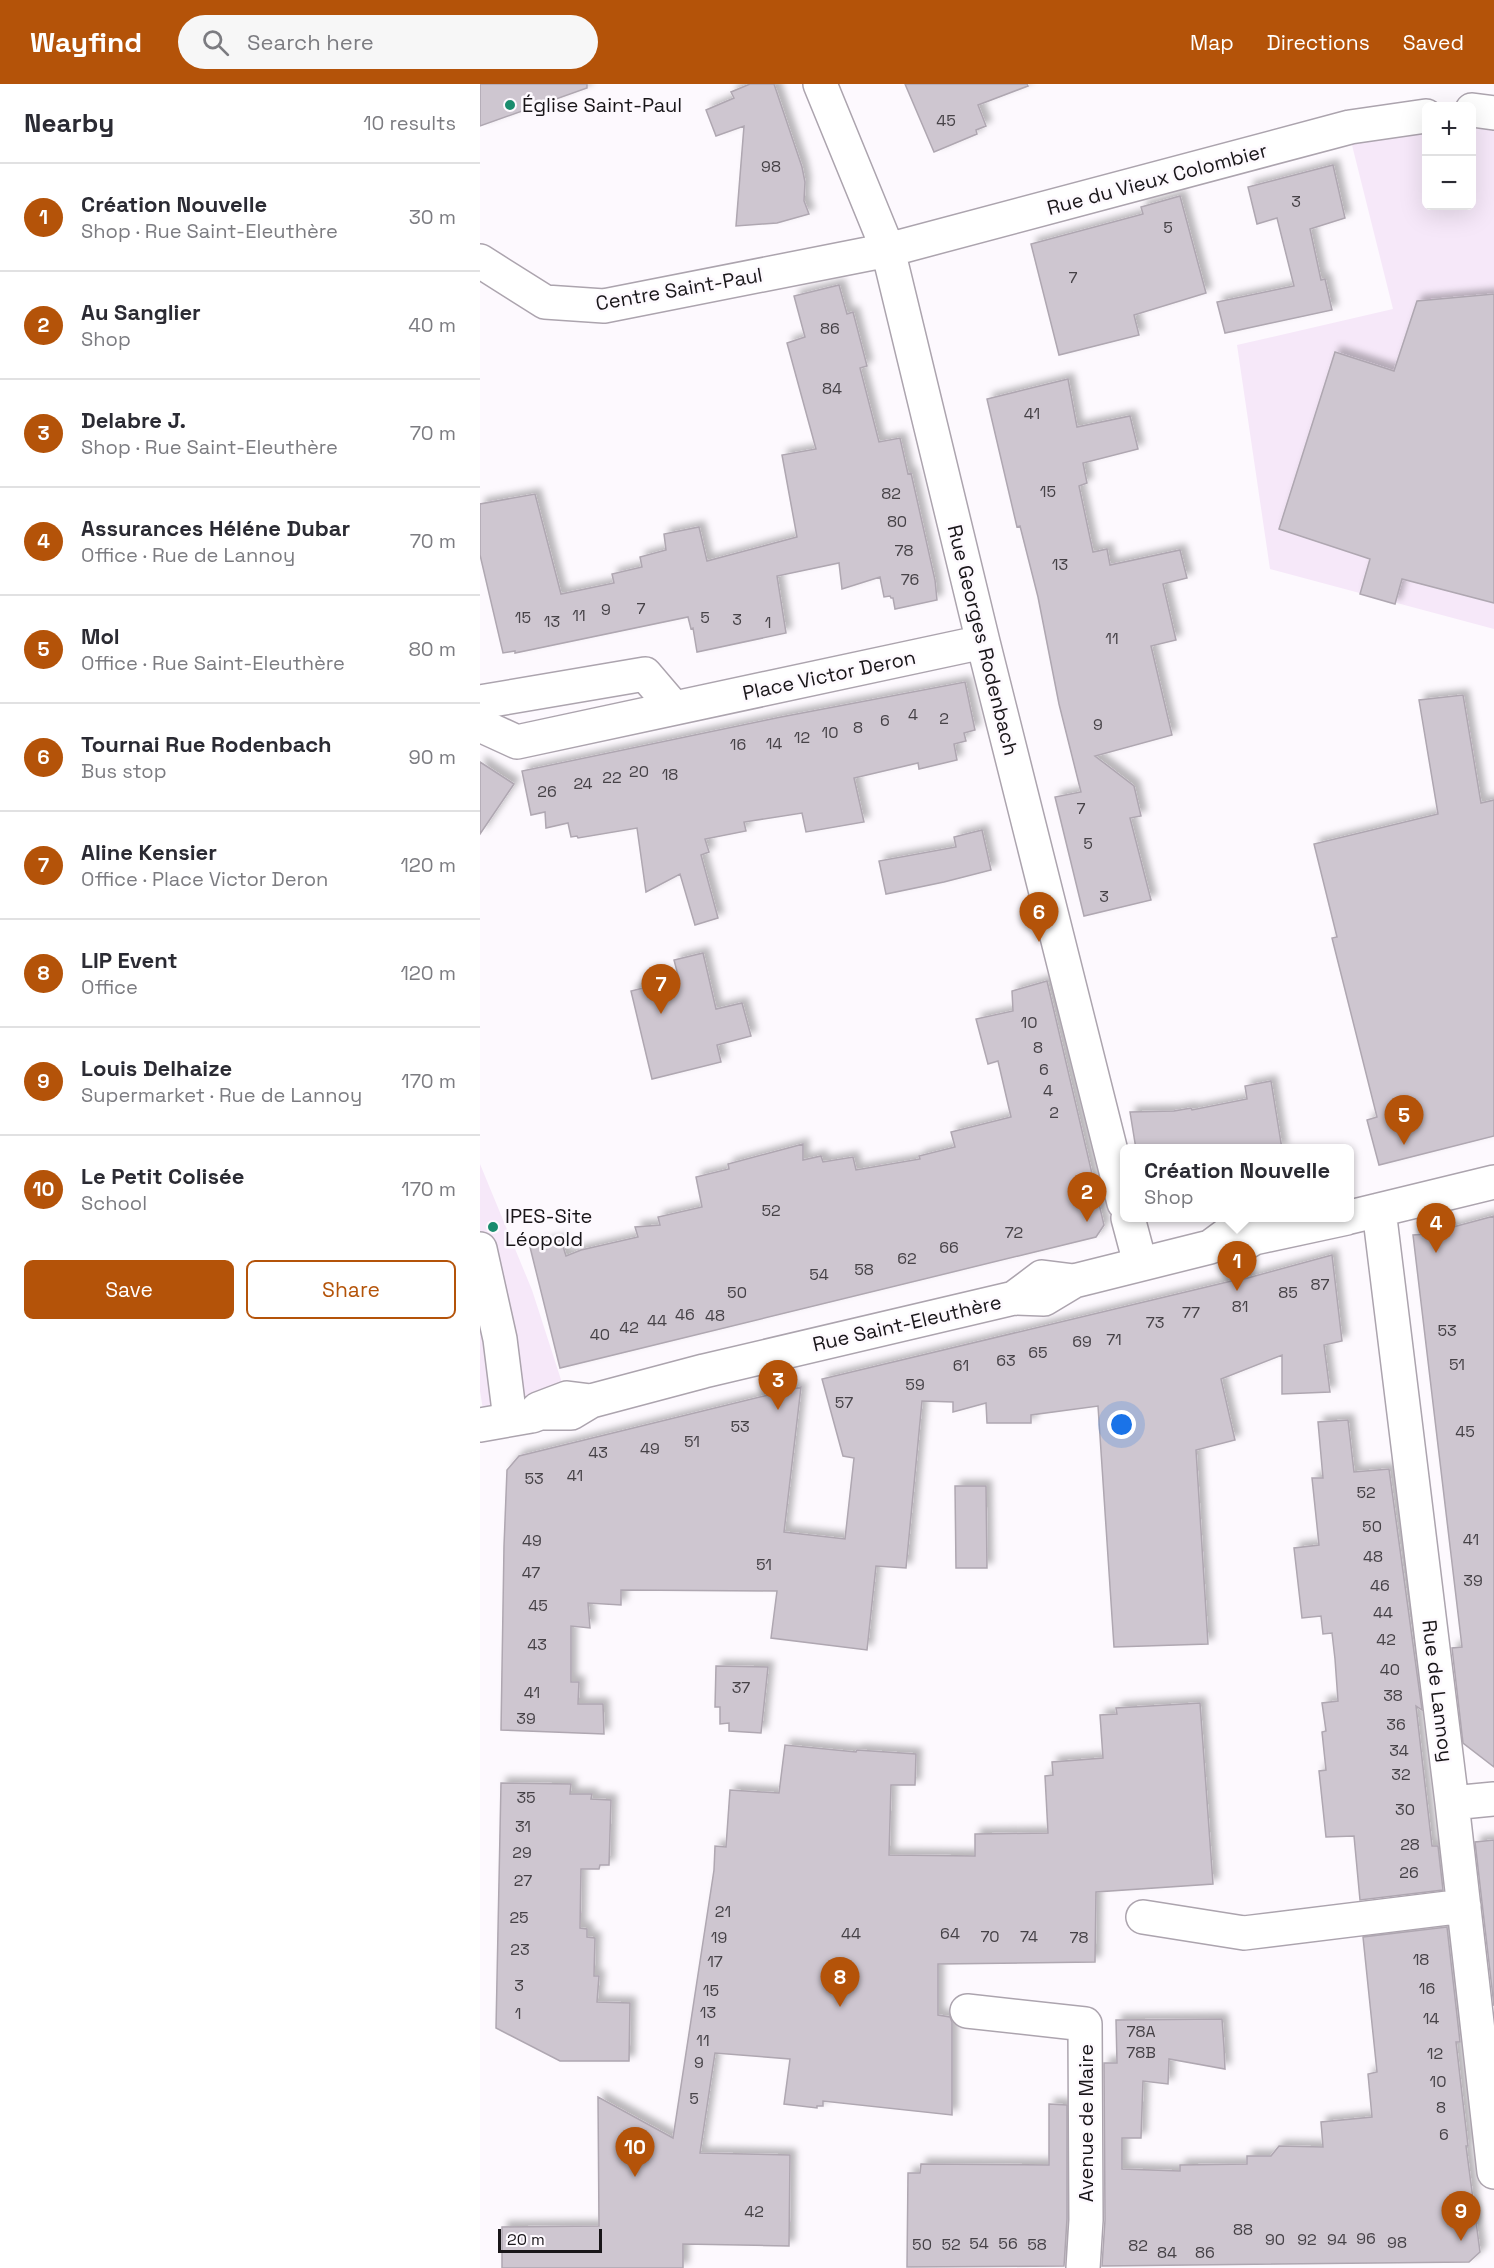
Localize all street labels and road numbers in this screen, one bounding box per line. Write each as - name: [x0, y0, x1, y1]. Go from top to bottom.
- street label: Rue du Vieux Colombier: [1044, 137, 1270, 221]
- street label: Centre Saint-Paul: [594, 262, 764, 316]
- street label: Rue Georges Rodenbach: [942, 522, 1024, 758]
- street label: Place Victor Deron: [740, 644, 918, 706]
- street label: Rue Saint-Eleuthère: [810, 1289, 1004, 1357]
- street label: Rue de Lannoy: [1416, 1618, 1460, 1764]
- street label: Avenue de Maire: [1073, 2044, 1099, 2202]

